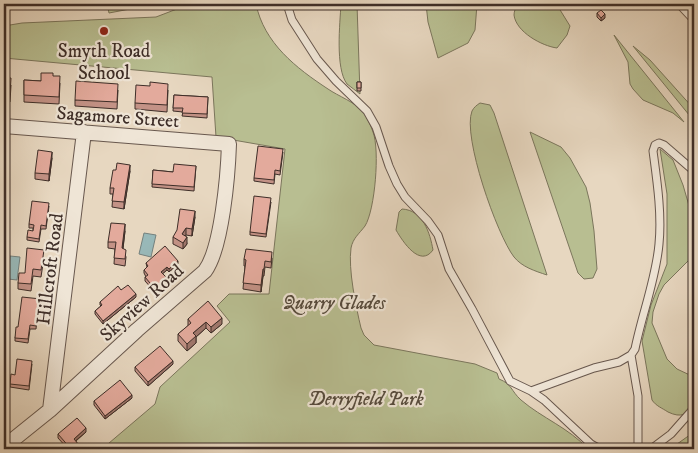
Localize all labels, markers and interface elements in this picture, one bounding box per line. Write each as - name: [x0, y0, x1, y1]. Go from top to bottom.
- marker: Smyth Road School: [98, 25, 110, 37]
- place label: Smyth Road School: [58, 40, 151, 85]
- street label: Sagamore Street: [56, 102, 180, 133]
- street label: Hillcroft Road: [32, 212, 69, 326]
- street label: Skyview Road: [95, 259, 189, 347]
- park label: Quarry Glades: [282, 292, 387, 315]
- park label: Derryfield Park: [308, 388, 424, 411]

